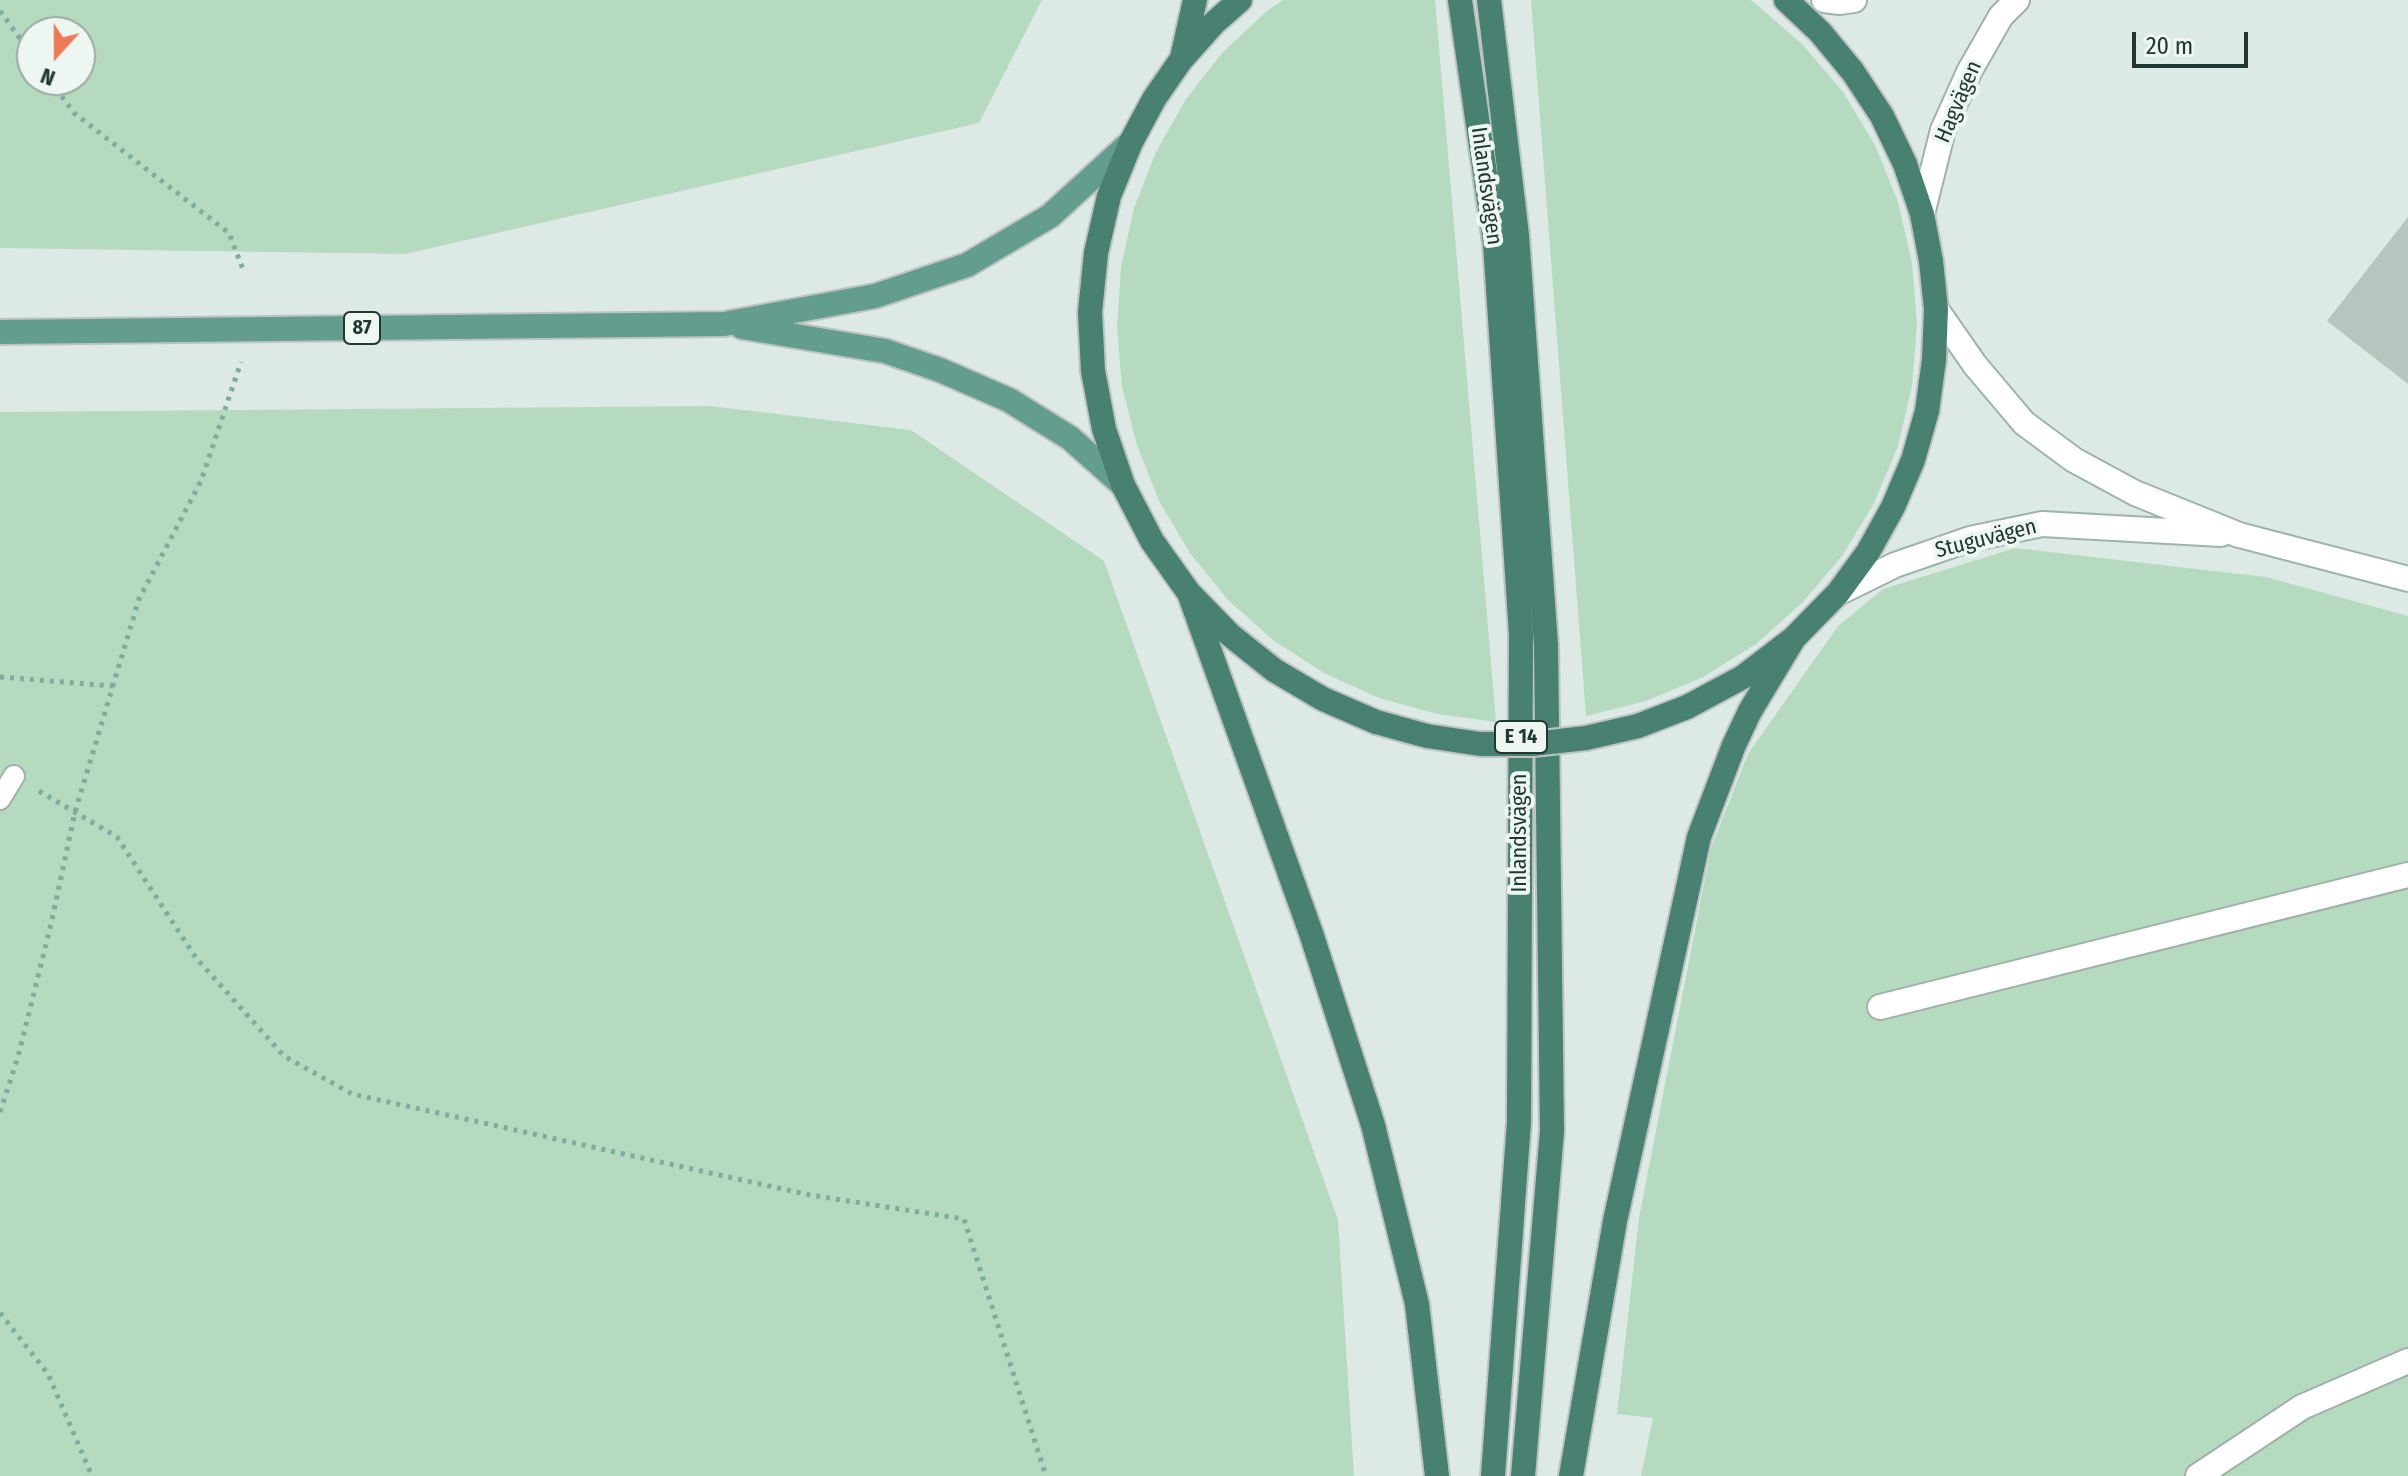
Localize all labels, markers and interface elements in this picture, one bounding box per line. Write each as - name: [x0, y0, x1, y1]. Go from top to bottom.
- north arrow: [16, 16, 96, 96]
- scale bar: [2136, 16, 2252, 66]
- text: 20 m: [2146, 32, 2193, 60]
- street label: Hagvägen: [1930, 57, 1988, 147]
- text: N: [37, 62, 59, 92]
- street label: Inlandsvägen: [1465, 125, 1507, 247]
- road number: 87: [344, 312, 380, 344]
- street label: Stuguvägen: [1932, 514, 2040, 564]
- road number: E 14: [1495, 721, 1547, 753]
- street label: Inlandsvägen: [1507, 774, 1533, 892]

